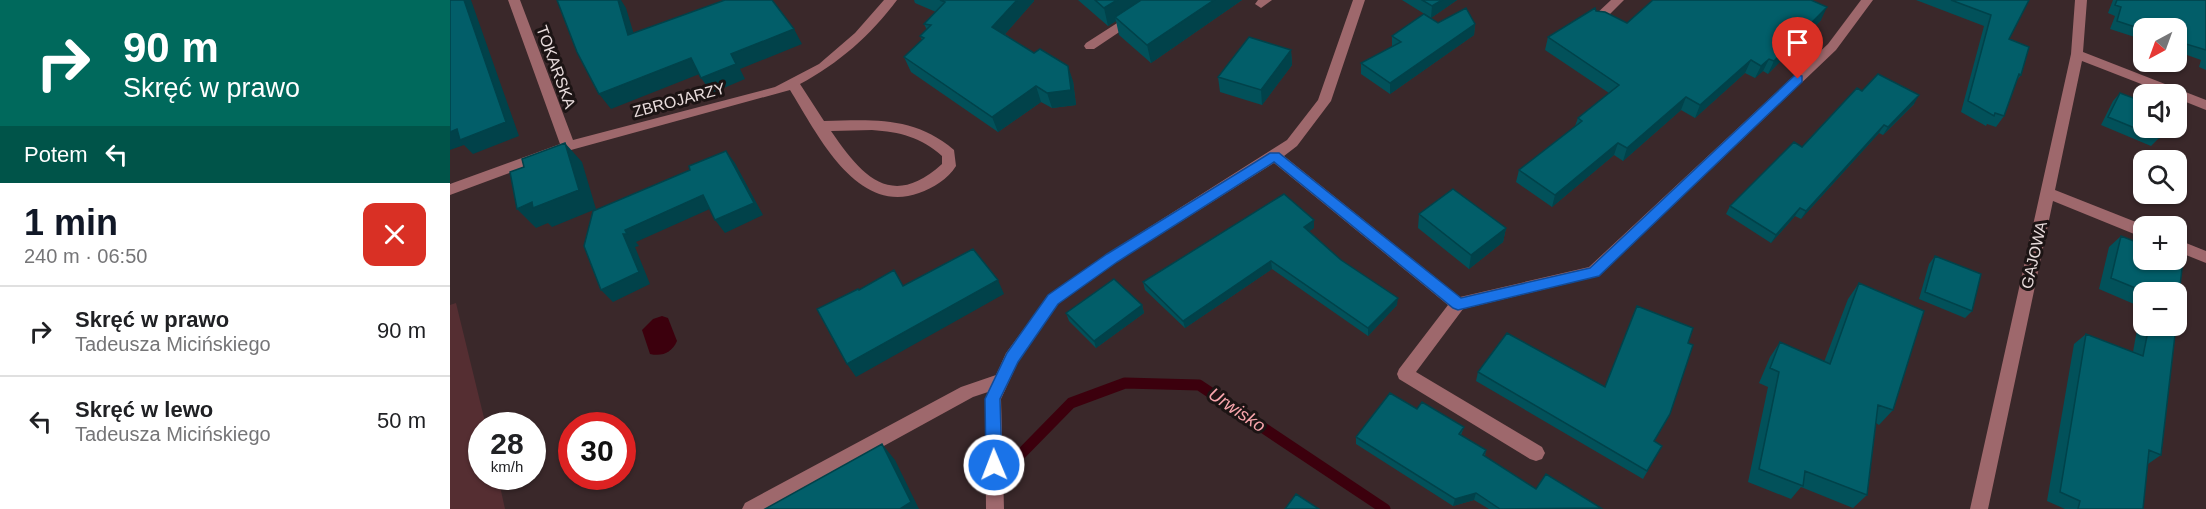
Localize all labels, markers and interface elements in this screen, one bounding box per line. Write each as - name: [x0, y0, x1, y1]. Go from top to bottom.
- pin: [1772, 17, 1823, 79]
- north arrow: [2133, 18, 2187, 72]
- map controls: [2133, 18, 2187, 336]
- street label: TOKARSKA: [533, 23, 579, 111]
- icon: right: [24, 24, 102, 102]
- text: 90 m: [123, 24, 219, 71]
- icon: arrive: [1781, 26, 1814, 59]
- text: Skręć w prawo: [123, 73, 300, 103]
- street label: ZBROJARZY: [631, 79, 727, 121]
- button: sound: [2133, 84, 2187, 138]
- icon: left: [100, 138, 133, 171]
- text: Potem: [24, 142, 88, 167]
- button: search: [2133, 150, 2187, 204]
- text: 1 min: [24, 202, 118, 243]
- button: close: [363, 203, 426, 266]
- button: +: [2133, 216, 2187, 270]
- street label: GAJOWA: [2018, 219, 2050, 290]
- text: 240 m · 06:50: [24, 245, 147, 267]
- button: −: [2133, 282, 2187, 336]
- text: Skręć w prawo: [75, 307, 229, 332]
- icon: right: [24, 315, 57, 348]
- text: 90 m: [377, 318, 426, 343]
- text: Tadeusza Micińskiego: [75, 333, 271, 355]
- water label: Urwisko: [1205, 384, 1269, 436]
- text: Skręć w lewo: [75, 397, 213, 422]
- icon: left: [24, 405, 57, 438]
- text: 50 m: [377, 408, 426, 433]
- speed limit sign: 30: [558, 412, 636, 490]
- text: Tadeusza Micińskiego: [75, 423, 271, 445]
- text: 28: [490, 427, 524, 460]
- position arrow: [962, 433, 1026, 497]
- text: km/h: [491, 458, 523, 475]

